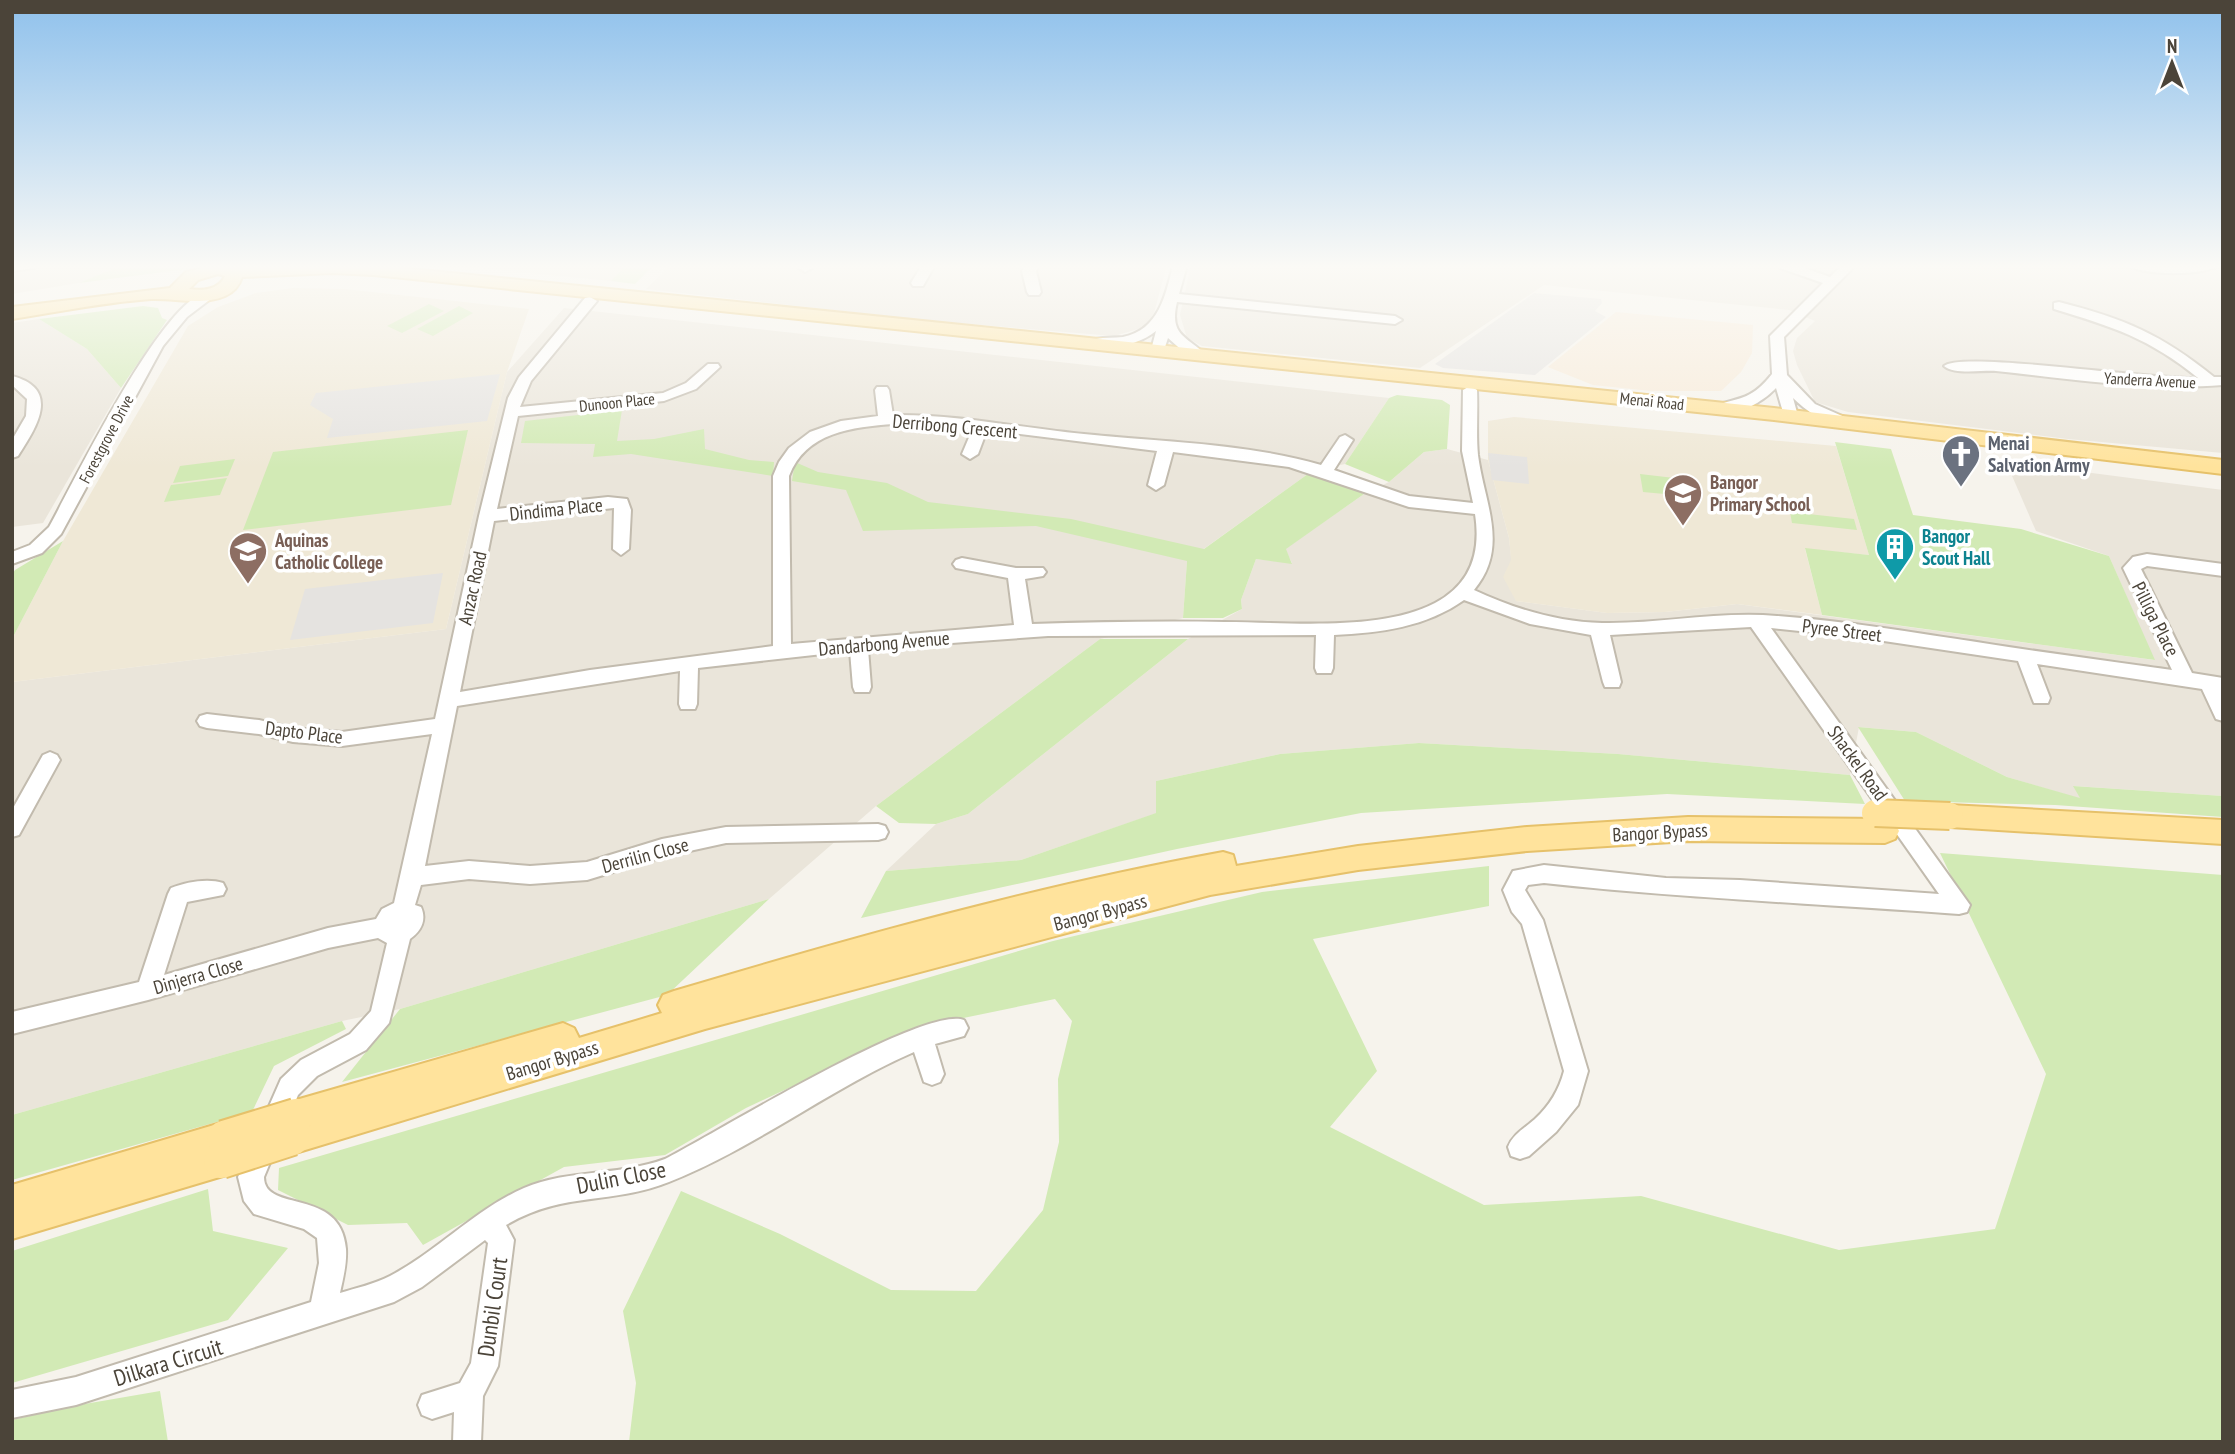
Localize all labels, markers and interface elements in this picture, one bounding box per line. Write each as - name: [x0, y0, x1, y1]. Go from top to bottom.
- north arrow: [2137, 28, 2207, 98]
- text: N: [2167, 34, 2177, 58]
- street label: Yanderra Avenue: [2104, 368, 2196, 392]
- street label: Dunoon Place: [578, 388, 656, 416]
- street label: Menai Road: [1619, 388, 1685, 414]
- street label: Forestgrove Drive: [74, 391, 138, 487]
- street label: Derribong Crescent: [892, 409, 1019, 443]
- place label: Menai Salvation Army: [1988, 431, 2090, 477]
- church icon: Menai Salvation Army: [1940, 433, 1982, 488]
- place label: Bangor Primary School: [1710, 470, 1811, 516]
- school or university icon: Bangor Primary School: [1662, 472, 1704, 527]
- street label: Dindima Place: [508, 492, 604, 526]
- place label: Bangor Scout Hall: [1922, 524, 1991, 570]
- building icon: Bangor Scout Hall: [1874, 526, 1916, 581]
- place label: Aquinas Catholic College: [274, 528, 383, 574]
- school or university icon: Aquinas Catholic College: [227, 530, 269, 585]
- street label: Anzac Road: [453, 549, 491, 627]
- street label: Pilliga Place: [2127, 578, 2185, 660]
- street label: Pyree Street: [1801, 613, 1884, 647]
- street label: Dandarbong Avenue: [817, 625, 951, 661]
- street label: Dapto Place: [264, 715, 344, 749]
- street label: Shackel Road: [1823, 721, 1893, 805]
- street label: Bangor Bypass: [1612, 818, 1708, 846]
- street label: Derrilin Close: [599, 832, 691, 878]
- street label: Bangor Bypass: [1051, 888, 1149, 936]
- street label: Dinjerra Close: [150, 951, 246, 999]
- street label: Bangor Bypass: [503, 1035, 601, 1085]
- street label: Dulin Close: [574, 1154, 668, 1200]
- street label: Dunbil Court: [471, 1255, 513, 1359]
- street label: Dilkara Circuit: [110, 1332, 227, 1392]

